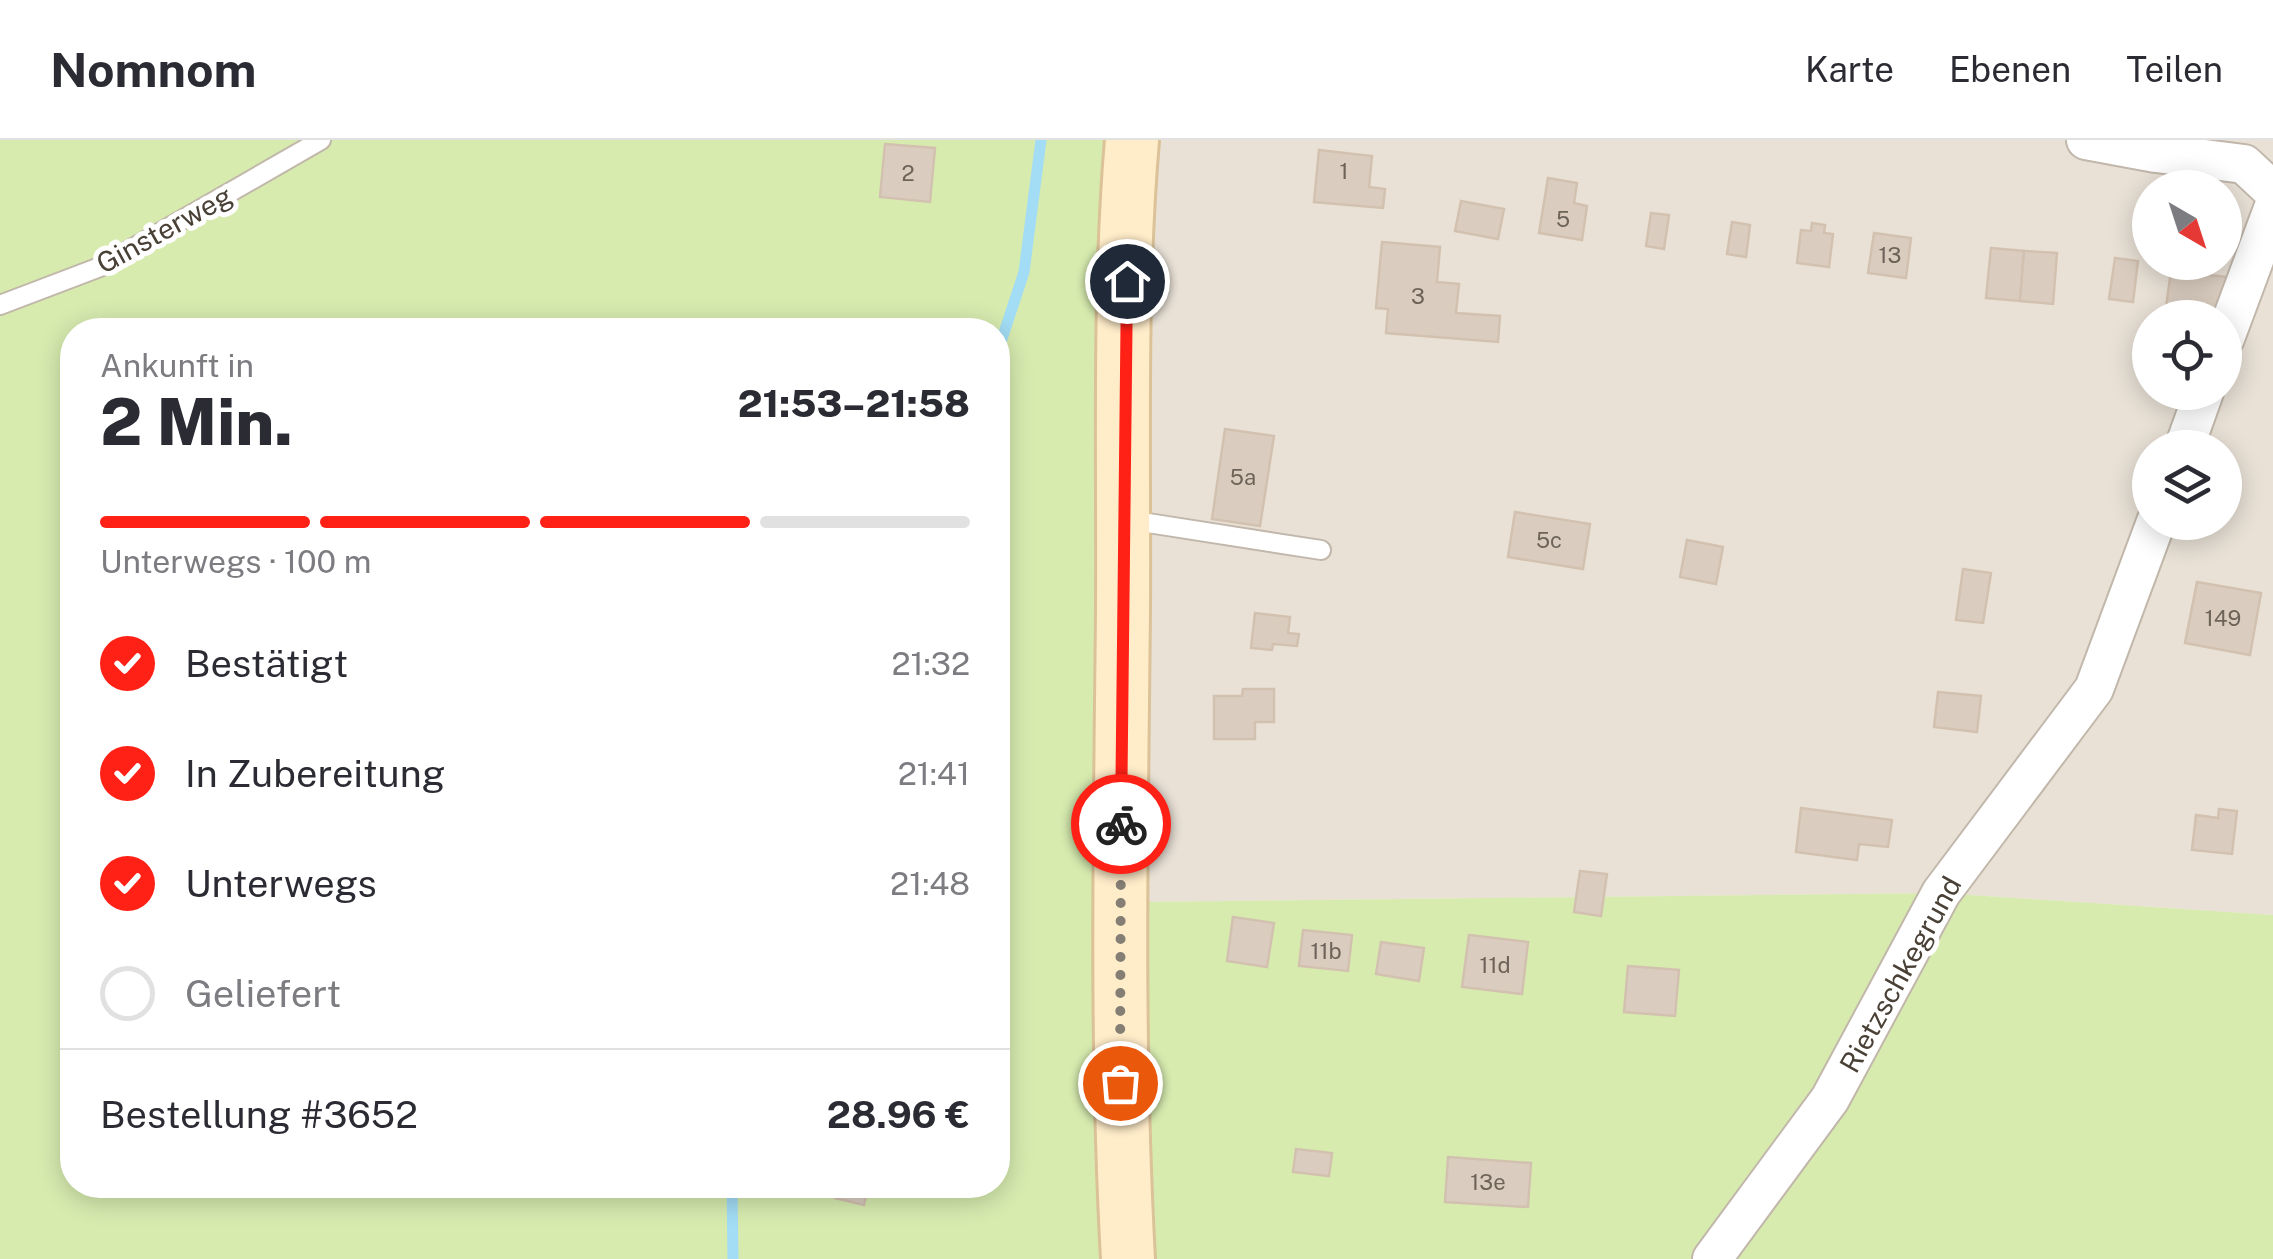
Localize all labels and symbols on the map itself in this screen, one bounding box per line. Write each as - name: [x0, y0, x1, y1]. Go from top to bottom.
- house number: 1: [1340, 158, 1348, 184]
- house number: 2: [901, 160, 915, 186]
- north arrow: [2132, 170, 2242, 280]
- street label: Ginsterweg: [90, 178, 238, 280]
- house number: 5: [1556, 206, 1570, 232]
- pin: [1085, 239, 1170, 324]
- house number: 13: [1879, 242, 1901, 268]
- house number: 3: [1411, 283, 1425, 309]
- house number: 5a: [1230, 464, 1256, 490]
- house number: 5c: [1536, 527, 1562, 553]
- house number: 149: [2205, 605, 2241, 631]
- courier: [1071, 774, 1171, 874]
- street label: Rietzschkegrund: [1832, 870, 1968, 1078]
- house number: 11b: [1310, 938, 1342, 964]
- house number: 11d: [1479, 952, 1511, 978]
- pin: [1078, 1041, 1163, 1126]
- house number: 13e: [1470, 1169, 1506, 1195]

